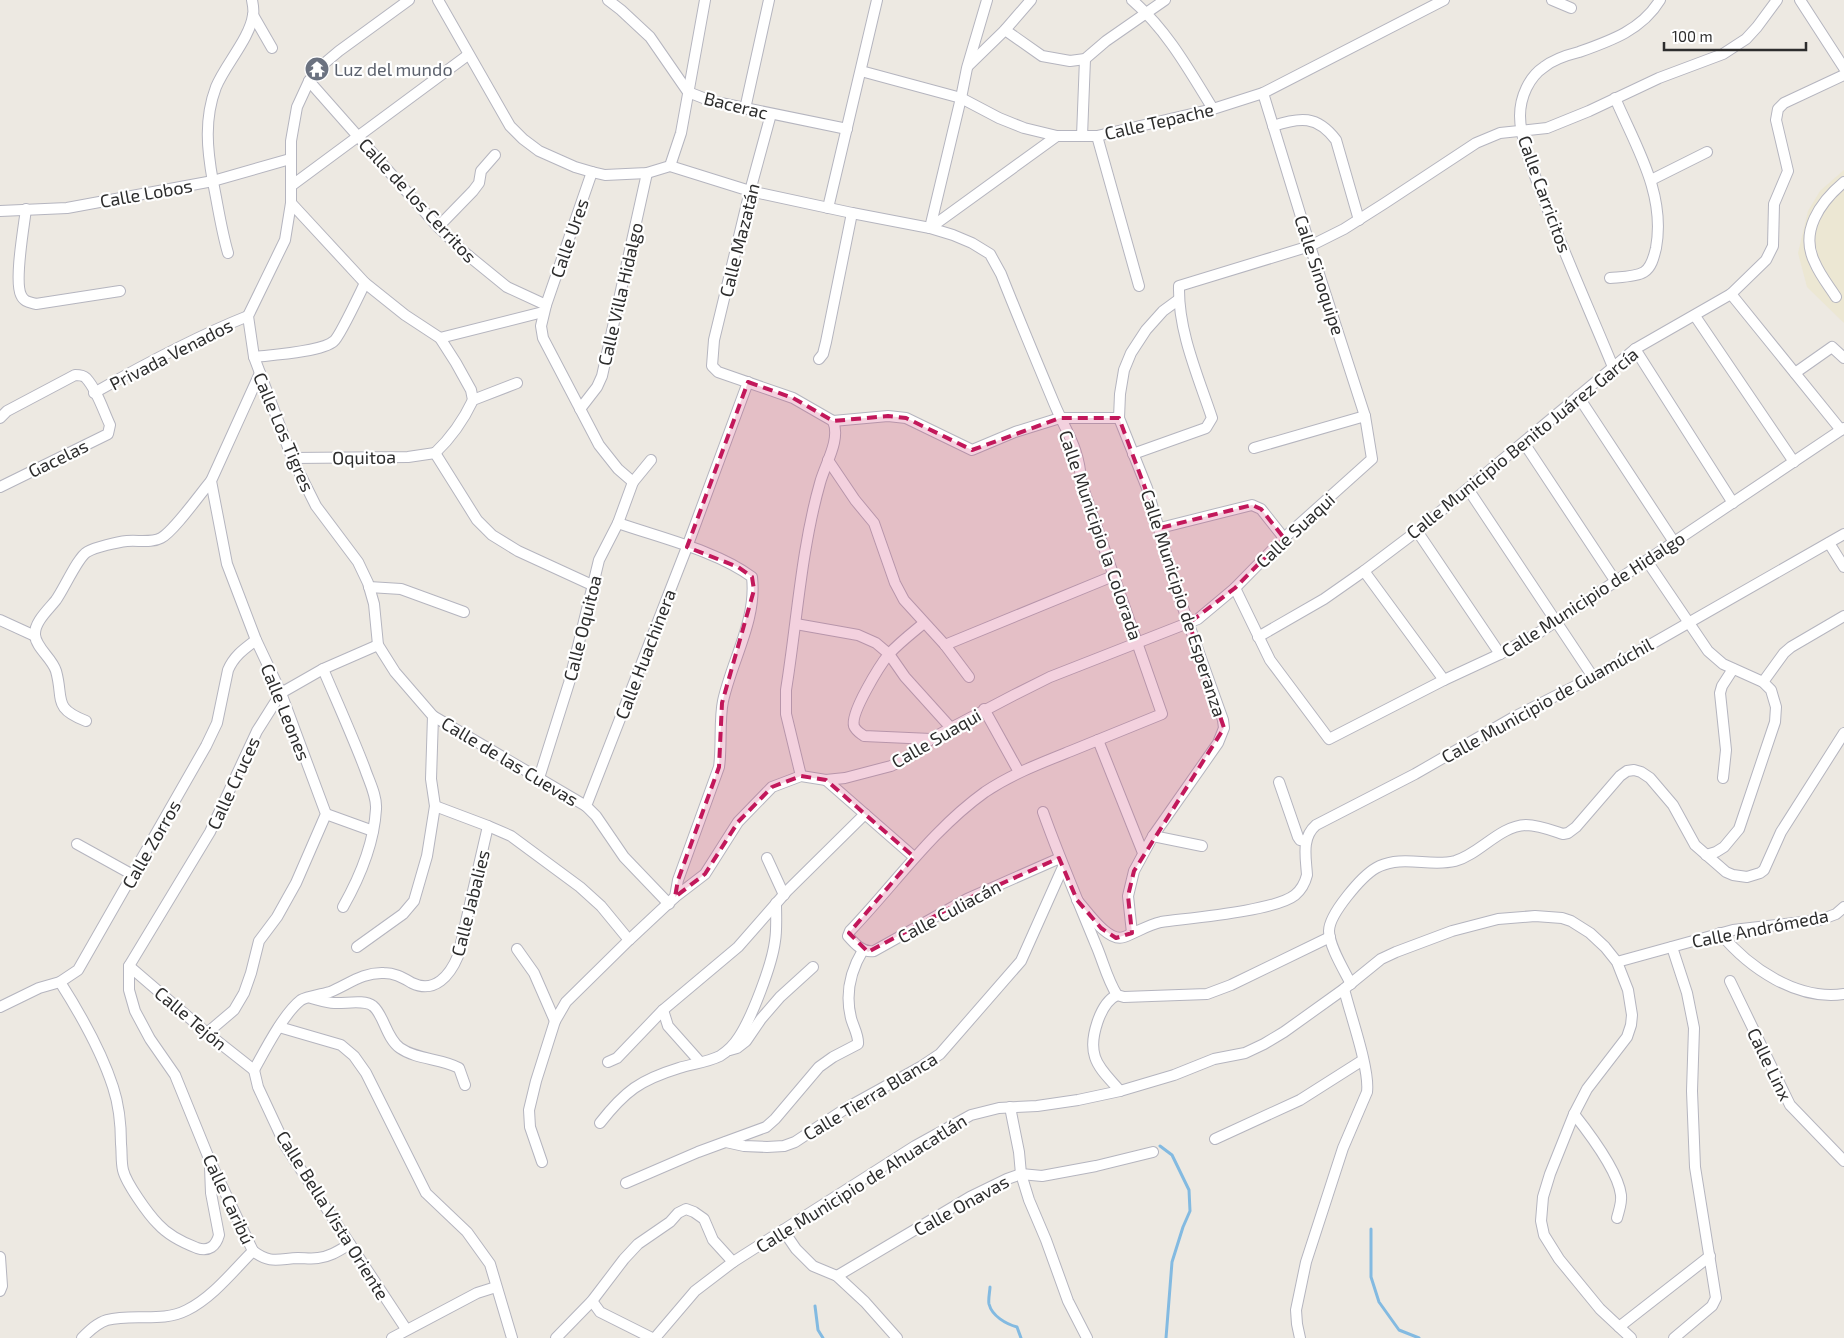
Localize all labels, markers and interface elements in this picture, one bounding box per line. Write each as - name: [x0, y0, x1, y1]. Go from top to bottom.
- scale bar: [1664, 20, 1806, 52]
- text: 100 m: [1672, 27, 1713, 45]
- temple icon: Luz del mundo: [304, 56, 330, 82]
- place label: Luz del mundo: [334, 58, 453, 80]
- street label: Bacerac: [702, 86, 771, 124]
- street label: Calle Tepache: [1102, 98, 1216, 144]
- street label: Calle Carricitos: [1514, 132, 1576, 256]
- street label: Calle de los Cerritos: [355, 133, 481, 267]
- street label: Calle Lobos: [98, 174, 194, 212]
- street label: Calle Mazatán: [714, 181, 764, 299]
- street label: Calle Ures: [545, 196, 593, 280]
- street label: Calle Sinoquipe: [1290, 212, 1350, 338]
- street label: Calle Villa Hidalgo: [593, 220, 647, 368]
- street label: Privada Venados: [106, 313, 236, 395]
- street label: Calle Municipio Benito Juárez García: [1402, 343, 1642, 543]
- street label: Calle Los Tigres: [249, 369, 319, 495]
- street label: Calle Municipio la Colorada: [1055, 427, 1147, 643]
- street label: Gacelas: [24, 434, 92, 482]
- street label: Oquitoa: [332, 445, 396, 469]
- street label: Calle Municipio de Esperanza: [1137, 486, 1231, 720]
- street label: Calle Suaqui: [1251, 488, 1339, 572]
- street label: Calle Municipio de Hidalgo: [1497, 526, 1689, 662]
- street label: Calle Oquitoa: [558, 573, 606, 683]
- street label: Calle Huachinera: [610, 586, 680, 722]
- street label: Calle Municipio de Guamúchil: [1437, 632, 1657, 767]
- street label: Calle Leones: [257, 660, 315, 764]
- street label: Calle Suaqui: [887, 704, 985, 772]
- street label: Calle de las Cuevas: [438, 712, 582, 810]
- street label: Calle Cruces: [202, 733, 264, 833]
- street label: Calle Zorros: [117, 796, 185, 892]
- street label: Calle Jabalies: [446, 847, 494, 959]
- street label: Calle Culiacán: [894, 875, 1004, 947]
- street label: Calle Andrómeda: [1690, 904, 1830, 952]
- street label: Calle Tejón: [150, 981, 232, 1055]
- street label: Calle Linx: [1743, 1024, 1797, 1104]
- street label: Calle Tierra Blanca: [799, 1047, 941, 1145]
- street label: Calle Municipio de Ahuacatlán: [752, 1109, 970, 1257]
- street label: Calle Bella Vista Oriente: [272, 1126, 394, 1304]
- street label: Calle Caribú: [199, 1150, 259, 1248]
- street label: Calle Onavas: [910, 1170, 1012, 1240]

